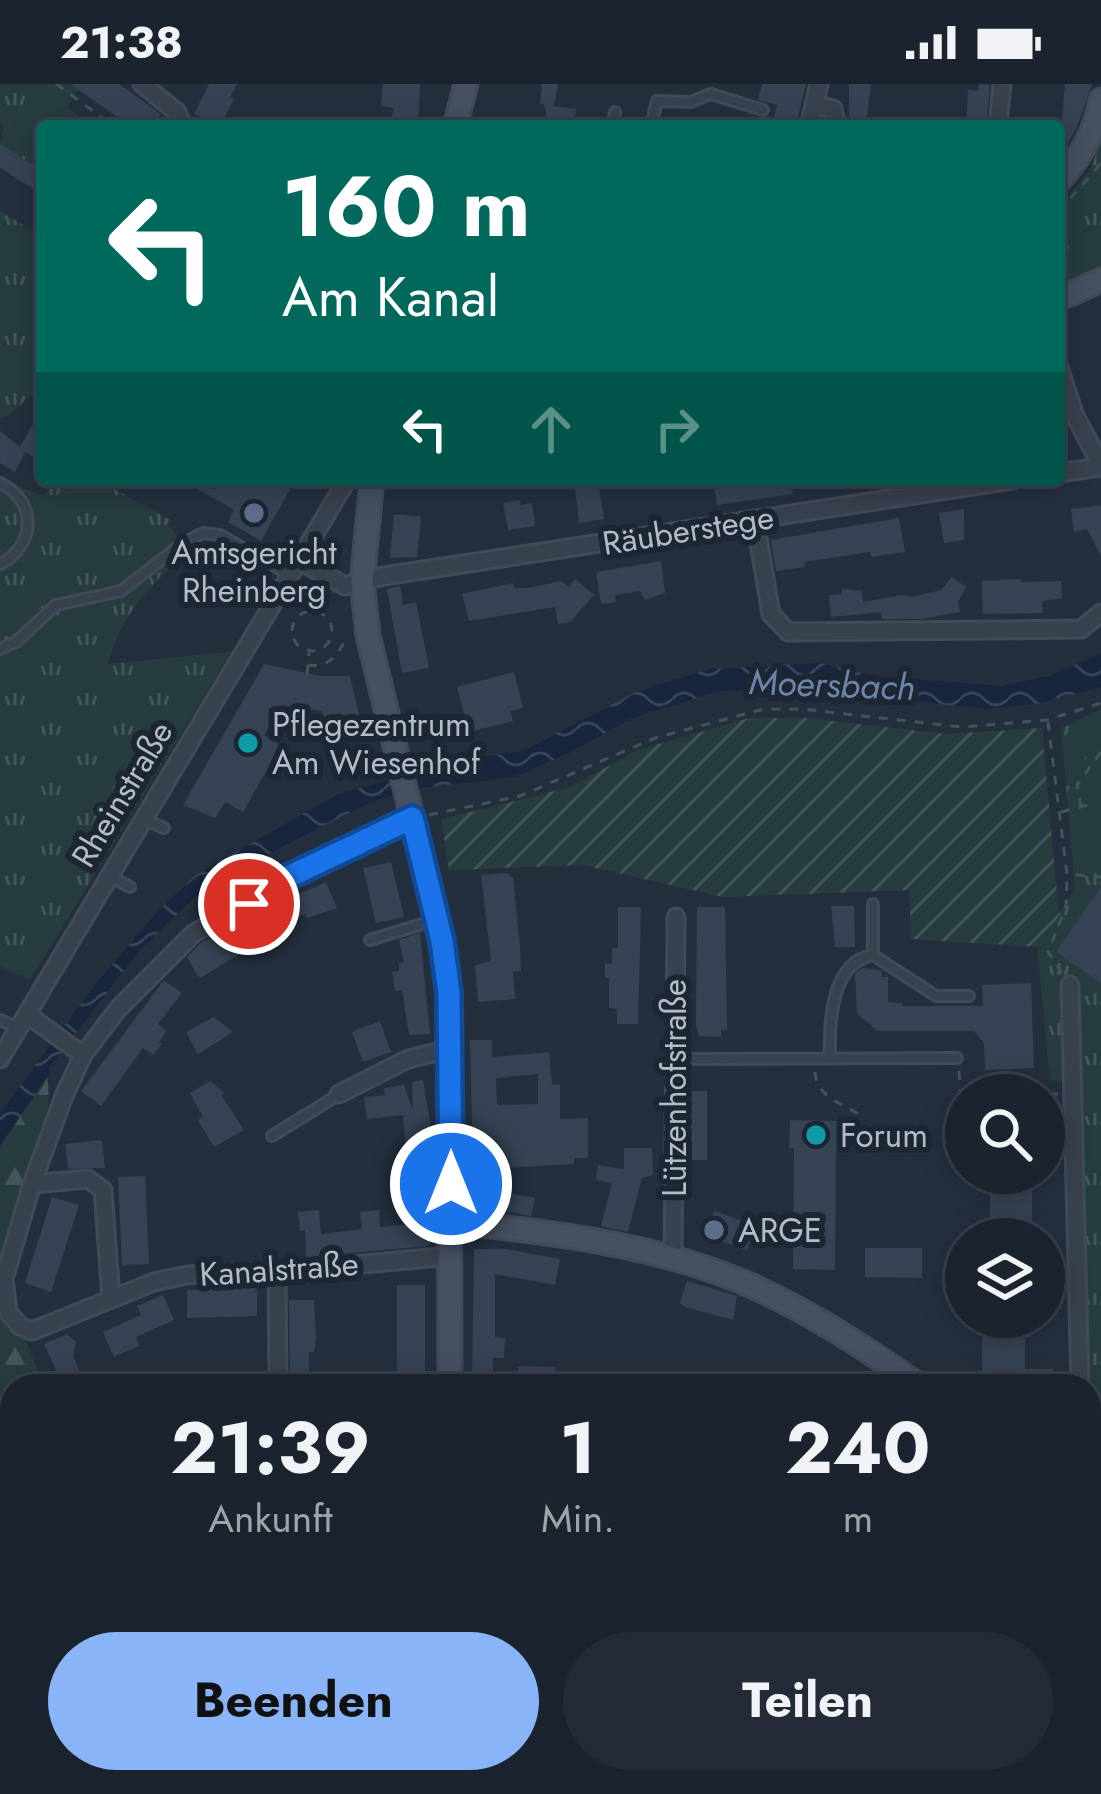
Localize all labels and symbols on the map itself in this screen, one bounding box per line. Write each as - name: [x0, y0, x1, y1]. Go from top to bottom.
- street label: Räuberstege: [599, 493, 777, 567]
- marker: Amtsgericht Rheinberg: [241, 500, 267, 526]
- place label: Amtsgericht Rheinberg: [171, 529, 337, 614]
- water label: Moersbach: [748, 655, 916, 713]
- place label: Pflegezentrum Am Wiesenhof: [272, 701, 482, 786]
- street label: Rheinstraße: [60, 712, 184, 876]
- marker: Pflegezentrum Am Wiesenhof: [235, 730, 261, 756]
- pin: [198, 853, 300, 955]
- street label: Lützenhofstraße: [651, 979, 698, 1197]
- place label: Forum: [840, 1112, 928, 1159]
- position arrow: [388, 1121, 514, 1247]
- marker: Forum: [803, 1122, 829, 1148]
- place label: ARGE: [738, 1207, 822, 1254]
- marker: ARGE: [701, 1217, 727, 1243]
- street label: Kanalstraße: [198, 1240, 360, 1298]

